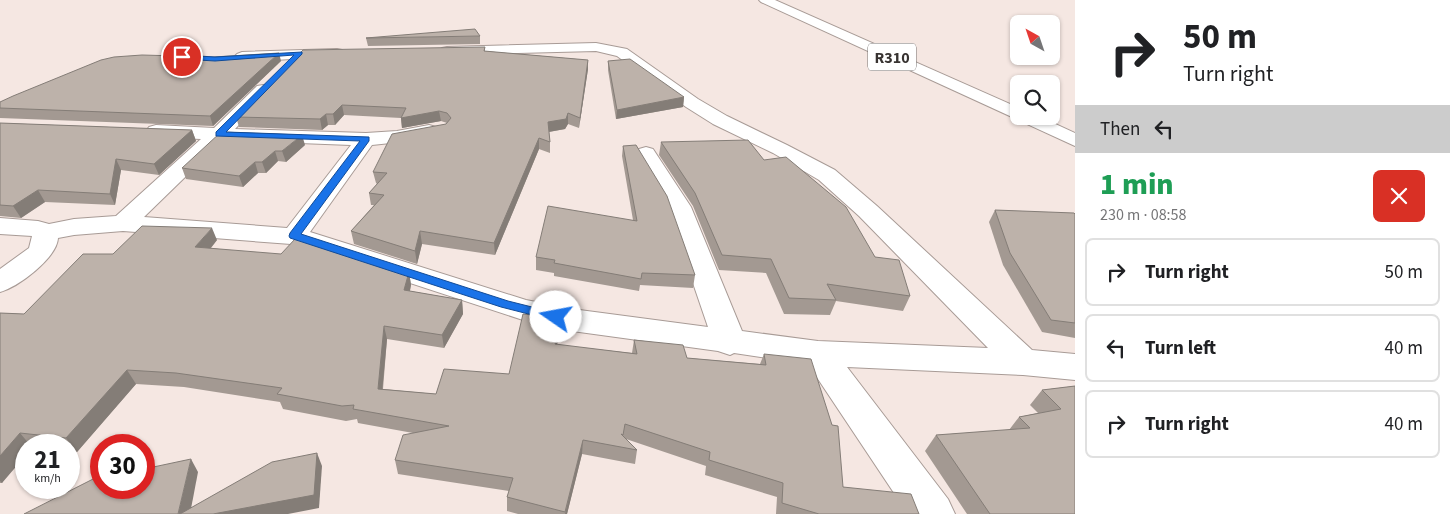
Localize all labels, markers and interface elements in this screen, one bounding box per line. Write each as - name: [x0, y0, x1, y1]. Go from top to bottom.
- text: 50 m: [1183, 12, 1257, 62]
- north arrow: [1010, 15, 1060, 65]
- map controls: [1010, 15, 1060, 125]
- icon: right: [1100, 20, 1165, 85]
- pin: [161, 36, 203, 78]
- icon: arrive: [168, 43, 196, 71]
- road number: R310: [868, 44, 916, 70]
- text: Turn right: [1183, 58, 1273, 90]
- button: search: [1010, 75, 1060, 125]
- icon: left: [1150, 115, 1178, 143]
- text: Then: [1100, 116, 1140, 143]
- text: 1 min: [1100, 163, 1174, 206]
- button: close: [1373, 170, 1425, 222]
- text: 230 m · 08:58: [1100, 204, 1187, 226]
- icon: right: [1102, 258, 1130, 286]
- text: Turn right: [1145, 259, 1229, 286]
- text: 50 m: [1385, 259, 1423, 286]
- position arrow: [529, 290, 581, 342]
- icon: left: [1102, 334, 1130, 362]
- text: Turn left: [1145, 335, 1216, 362]
- text: 40 m: [1385, 335, 1423, 362]
- icon: right: [1102, 410, 1130, 438]
- text: Turn right: [1145, 411, 1229, 438]
- text: 40 m: [1385, 411, 1423, 438]
- speed limit sign: 30: [90, 434, 155, 499]
- text: 21: [34, 442, 61, 478]
- text: km/h: [34, 470, 61, 487]

